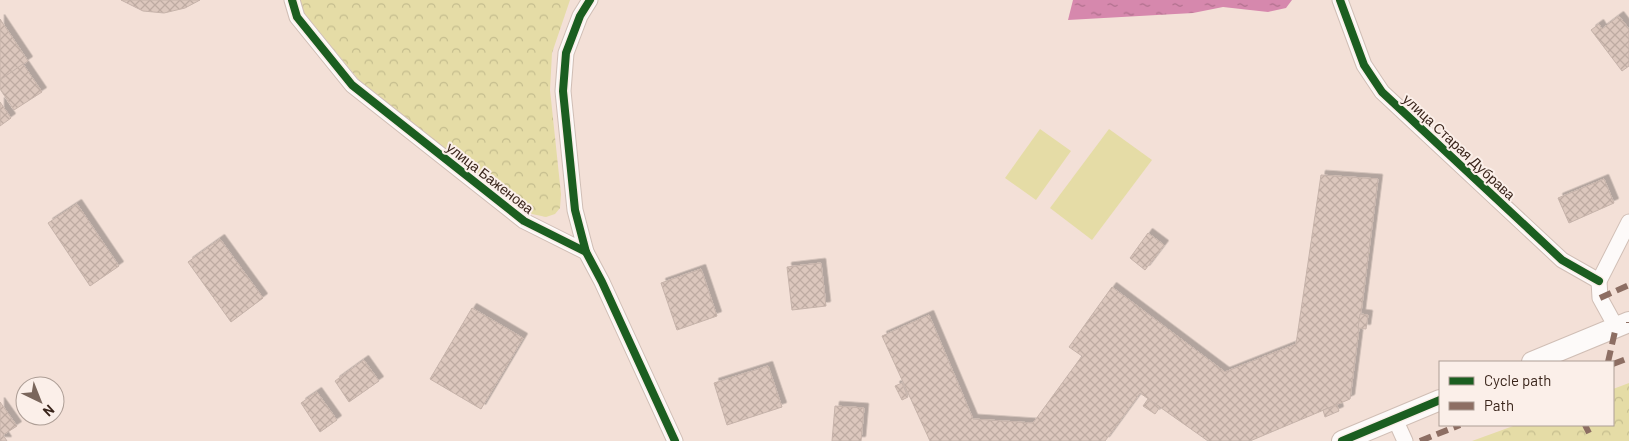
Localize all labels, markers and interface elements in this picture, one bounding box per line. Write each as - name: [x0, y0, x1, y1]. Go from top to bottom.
- street label: улица Старая Дубрава: [1400, 90, 1519, 203]
- street label: улица Баженова: [443, 138, 537, 217]
- legend: [1439, 361, 1614, 426]
- text: Cycle path: [1484, 371, 1551, 389]
- north arrow: [15, 376, 65, 426]
- text: Path: [1484, 396, 1514, 414]
- text: N: [40, 401, 58, 420]

